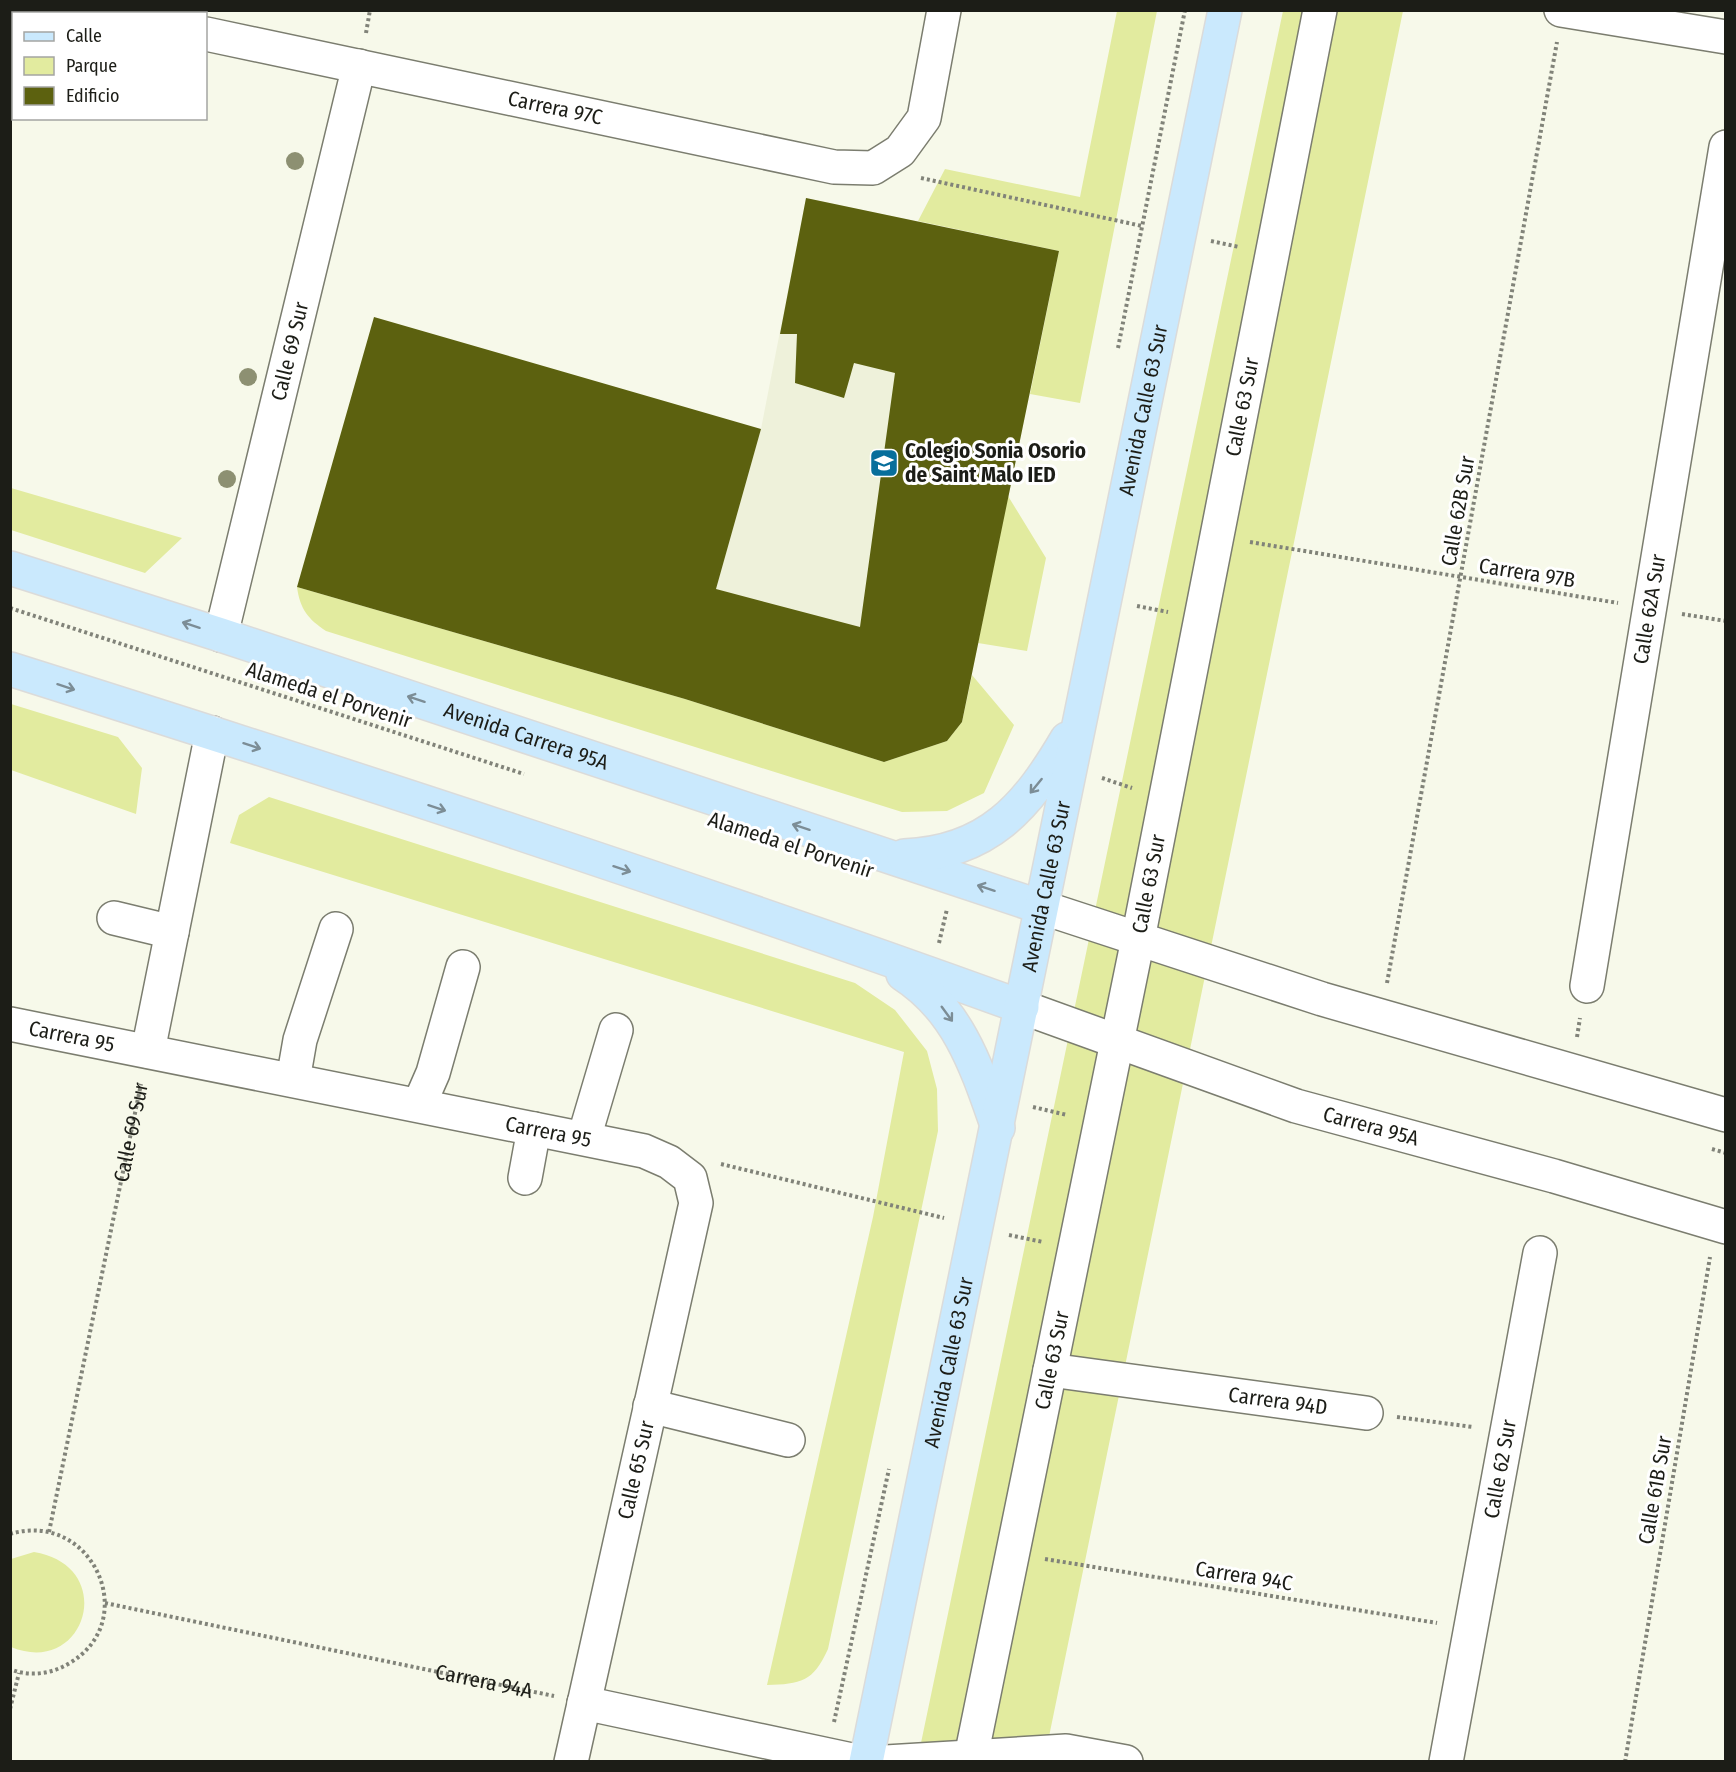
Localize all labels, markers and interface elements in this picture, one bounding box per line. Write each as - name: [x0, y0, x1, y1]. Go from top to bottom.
- legend: [12, 12, 207, 120]
- text: Calle: [66, 25, 102, 47]
- text: Parque: [66, 55, 117, 77]
- text: Edificio: [66, 85, 119, 107]
- street label: Carrera 97C: [506, 85, 605, 131]
- street label: Calle 69 Sur: [265, 298, 315, 403]
- street label: Avenida Calle 63 Sur: [1113, 322, 1173, 498]
- street label: Calle 63 Sur: [1220, 355, 1265, 459]
- place label: Colegio Sonia Osorio de Saint Malo IED: [905, 438, 1086, 488]
- school or university icon: Colegio Sonia Osorio de Saint Malo IED: [868, 447, 900, 479]
- street label: Calle 62B Sur: [1436, 453, 1481, 568]
- street label: Calle 62A Sur: [1628, 552, 1671, 666]
- street label: Carrera 97B: [1477, 553, 1577, 593]
- one-way arrow: [182, 619, 201, 630]
- street label: Alameda el Porvenir: [243, 656, 416, 734]
- one-way arrow: [56, 682, 75, 693]
- one-way arrow: [407, 693, 426, 704]
- street label: Avenida Carrera 95A: [441, 697, 612, 776]
- one-way arrow: [242, 742, 261, 753]
- one-way arrow: [1030, 778, 1043, 794]
- street label: Avenida Calle 63 Sur: [1016, 798, 1076, 974]
- one-way arrow: [427, 803, 446, 814]
- street label: Alameda el Porvenir: [705, 806, 878, 884]
- one-way arrow: [792, 820, 811, 831]
- street label: Calle 63 Sur: [1126, 832, 1171, 936]
- one-way arrow: [612, 865, 631, 876]
- one-way arrow: [977, 882, 996, 893]
- one-way arrow: [941, 1005, 953, 1021]
- street label: Carrera 95: [27, 1015, 117, 1058]
- street label: Calle 69 Sur: [108, 1080, 154, 1184]
- street label: Carrera 95A: [1320, 1101, 1422, 1152]
- street label: Carrera 95: [503, 1111, 594, 1153]
- street label: Avenida Calle 63 Sur: [919, 1274, 979, 1450]
- street label: Calle 63 Sur: [1029, 1308, 1075, 1412]
- street label: Carrera 94D: [1227, 1381, 1329, 1421]
- street label: Calle 65 Sur: [612, 1417, 660, 1522]
- street label: Calle 62 Sur: [1478, 1417, 1522, 1521]
- street label: Calle 61B Sur: [1633, 1433, 1677, 1546]
- street label: Carrera 94C: [1194, 1555, 1295, 1597]
- street label: Carrera 94A: [433, 1659, 535, 1704]

